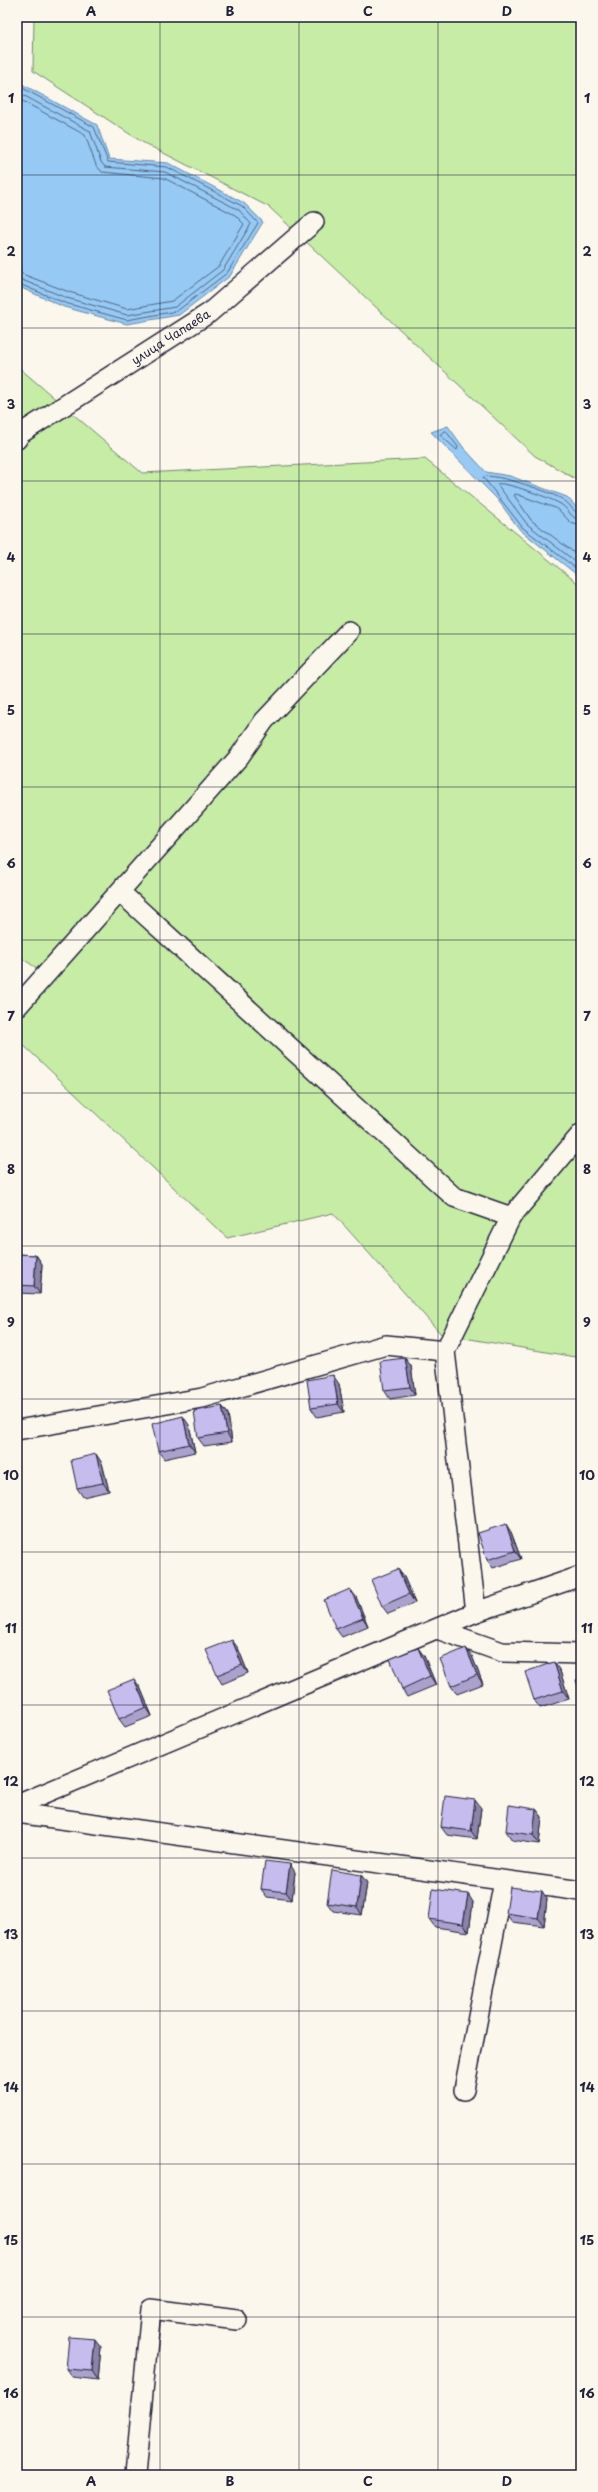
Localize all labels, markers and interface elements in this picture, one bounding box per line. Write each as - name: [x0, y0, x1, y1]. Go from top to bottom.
- text: A: [86, 1, 96, 20]
- text: B: [226, 1, 235, 20]
- text: C: [363, 1, 373, 20]
- text: D: [502, 1, 512, 20]
- text: 1: [8, 88, 14, 107]
- text: 1: [584, 88, 590, 107]
- text: 2: [6, 241, 16, 260]
- text: 2: [582, 241, 592, 260]
- street label: улица Чапаева: [127, 304, 214, 369]
- text: 3: [7, 394, 16, 413]
- text: 3: [583, 394, 592, 413]
- text: 4: [7, 547, 16, 566]
- text: 4: [583, 547, 592, 566]
- text: 5: [7, 700, 15, 719]
- text: 5: [583, 700, 591, 719]
- text: 6: [6, 853, 16, 872]
- text: 6: [582, 853, 592, 872]
- text: 7: [7, 1006, 15, 1025]
- text: 7: [583, 1006, 591, 1025]
- text: 8: [7, 1159, 15, 1178]
- text: 8: [583, 1159, 591, 1178]
- text: 9: [7, 1312, 15, 1331]
- text: 9: [583, 1312, 591, 1331]
- text: 10: [3, 1465, 19, 1484]
- text: 10: [579, 1465, 595, 1484]
- text: 11: [5, 1618, 17, 1637]
- text: 11: [581, 1618, 593, 1637]
- text: 12: [3, 1771, 19, 1790]
- text: 12: [579, 1771, 595, 1790]
- text: 13: [4, 1924, 19, 1943]
- text: 13: [580, 1924, 595, 1943]
- text: 14: [3, 2077, 19, 2096]
- text: 14: [579, 2077, 595, 2096]
- text: 15: [4, 2230, 18, 2249]
- text: 15: [580, 2230, 594, 2249]
- text: 16: [3, 2383, 19, 2402]
- text: 16: [579, 2383, 595, 2402]
- text: A: [86, 2471, 96, 2490]
- text: B: [226, 2471, 235, 2490]
- text: C: [363, 2471, 373, 2490]
- text: D: [502, 2471, 512, 2490]

